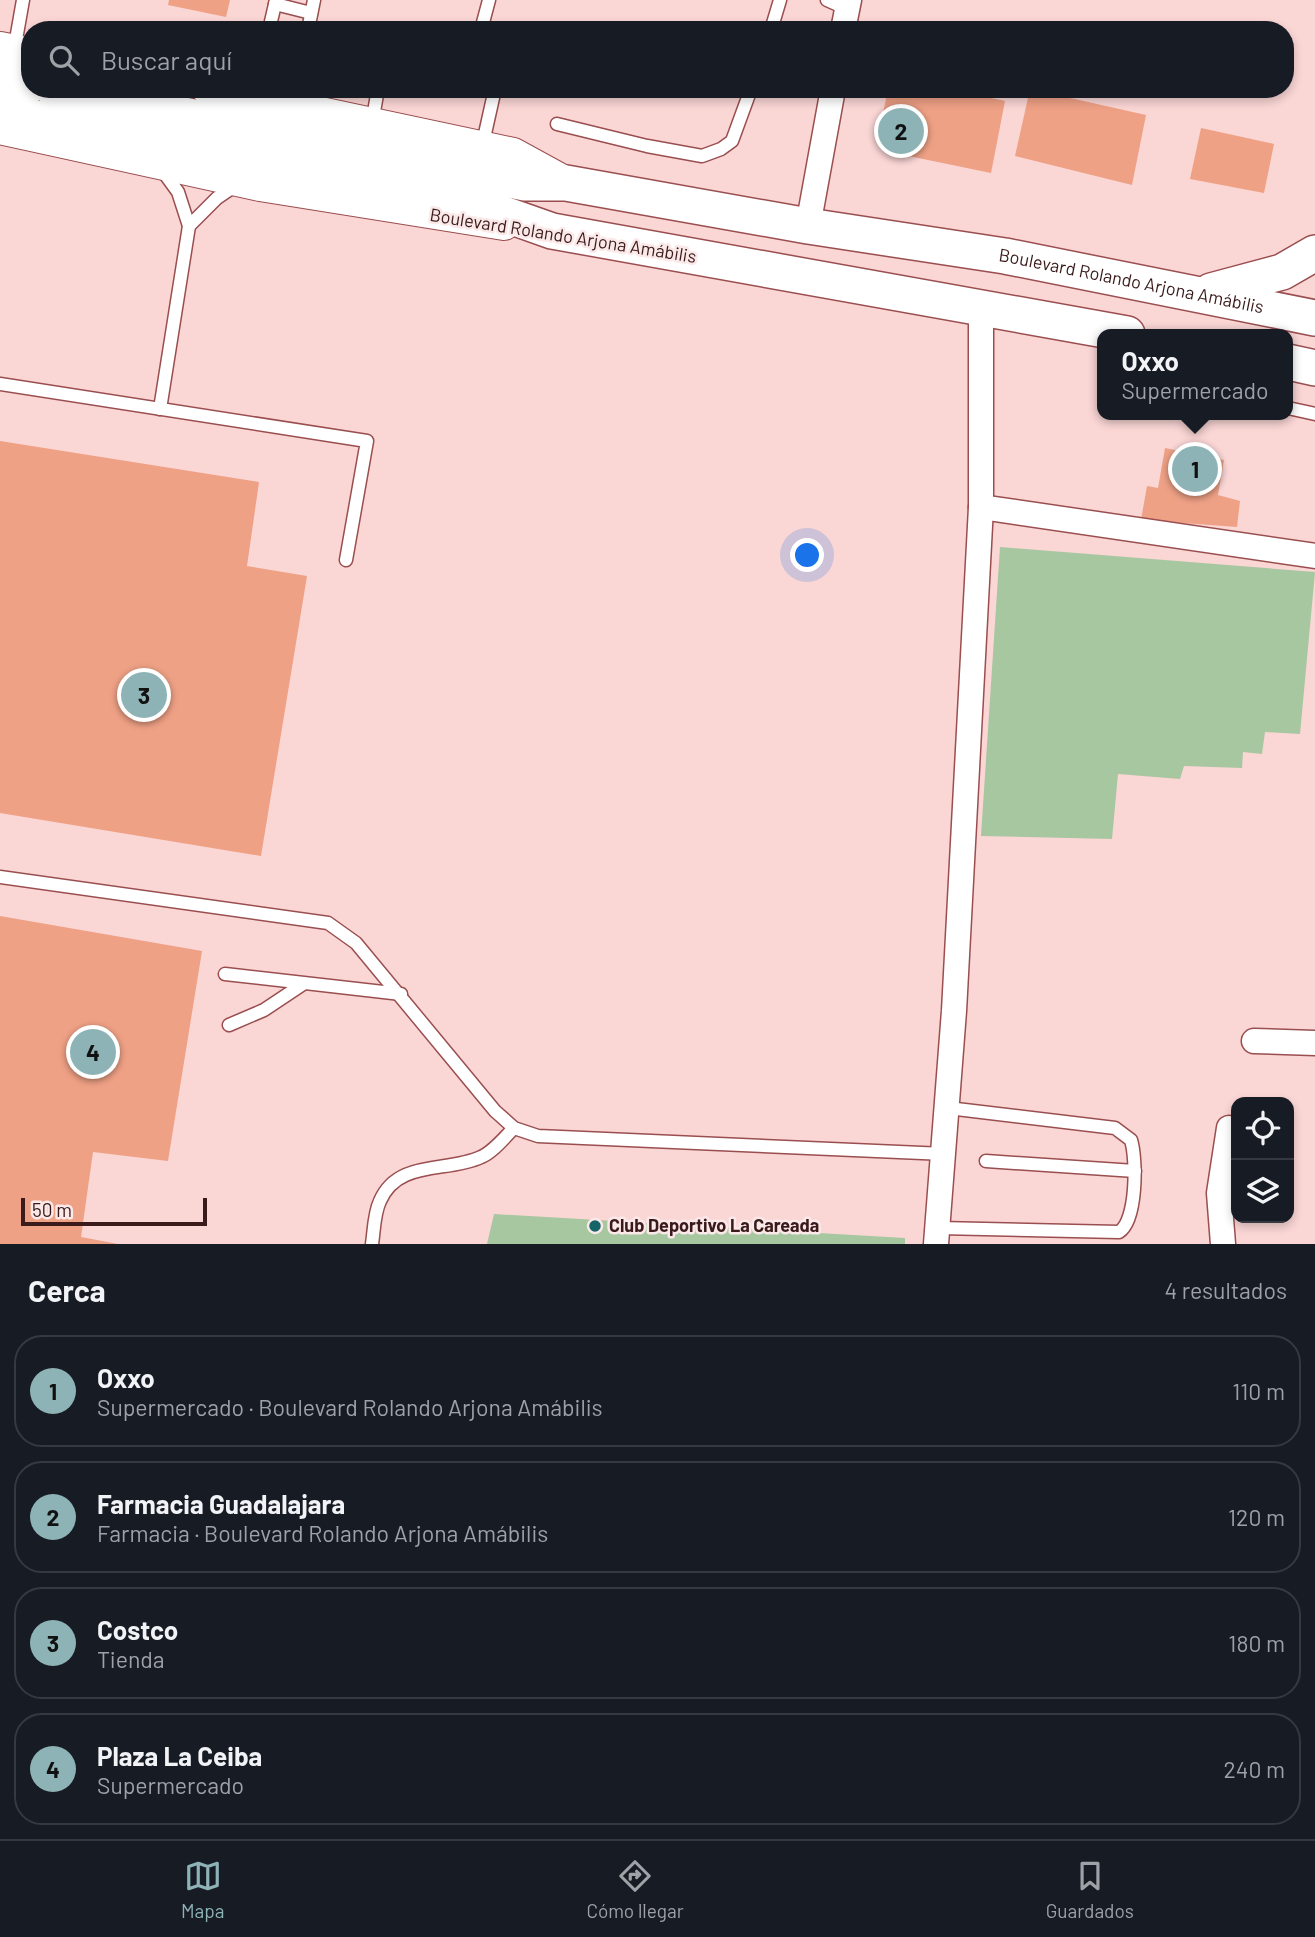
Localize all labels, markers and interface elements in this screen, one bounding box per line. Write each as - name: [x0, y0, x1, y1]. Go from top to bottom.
- search box: [21, 21, 1294, 98]
- icon: search: [45, 41, 83, 79]
- text: Buscar aquí: [101, 44, 232, 75]
- pin: 2: [878, 105, 924, 157]
- street label: Boulevard Rolando Arjona Amábilis: [428, 203, 698, 267]
- street label: Boulevard Rolando Arjona Amábilis: [997, 243, 1266, 317]
- popup: [1097, 329, 1293, 420]
- text: Oxxo: [1121, 345, 1179, 376]
- text: Supermercado: [1121, 376, 1269, 404]
- pin: 1: [1172, 443, 1218, 495]
- your location: [790, 538, 824, 572]
- pin: 3: [121, 669, 167, 721]
- pin: 4: [70, 1026, 116, 1078]
- map controls: [1231, 1097, 1294, 1223]
- button: locate: [1231, 1097, 1294, 1160]
- button: layers: [1231, 1160, 1294, 1223]
- scale bar: [21, 1195, 206, 1227]
- text: 50 m: [32, 1198, 72, 1221]
- place label: Club Deportivo La Careada: [609, 1214, 819, 1236]
- marker: Club Deportivo La Careada: [587, 1218, 603, 1234]
- text: Cerca: [28, 1272, 106, 1308]
- text: 4 resultados: [1164, 1276, 1287, 1304]
- text: Oxxo: [97, 1362, 155, 1393]
- text: 1: [49, 1377, 57, 1405]
- text: 110 m: [1232, 1377, 1285, 1405]
- text: Supermercado · Boulevard Rolando Arjona Amábilis: [97, 1393, 603, 1421]
- text: Farmacia Guadalajara: [97, 1488, 345, 1519]
- text: 2: [47, 1503, 59, 1531]
- text: 120 m: [1228, 1503, 1285, 1531]
- text: Farmacia · Boulevard Rolando Arjona Amábilis: [97, 1519, 548, 1547]
- text: Costco: [97, 1614, 178, 1645]
- text: 3: [47, 1629, 59, 1657]
- text: 180 m: [1228, 1629, 1285, 1657]
- text: Tienda: [97, 1645, 164, 1673]
- text: Plaza La Ceiba: [97, 1740, 262, 1771]
- text: 4: [46, 1755, 60, 1783]
- text: 240 m: [1223, 1755, 1285, 1783]
- text: Supermercado: [97, 1771, 244, 1799]
- tab: Mapa: [181, 1857, 225, 1922]
- tab: Cómo llegar: [587, 1857, 684, 1922]
- tab: Guardados: [1046, 1857, 1134, 1922]

